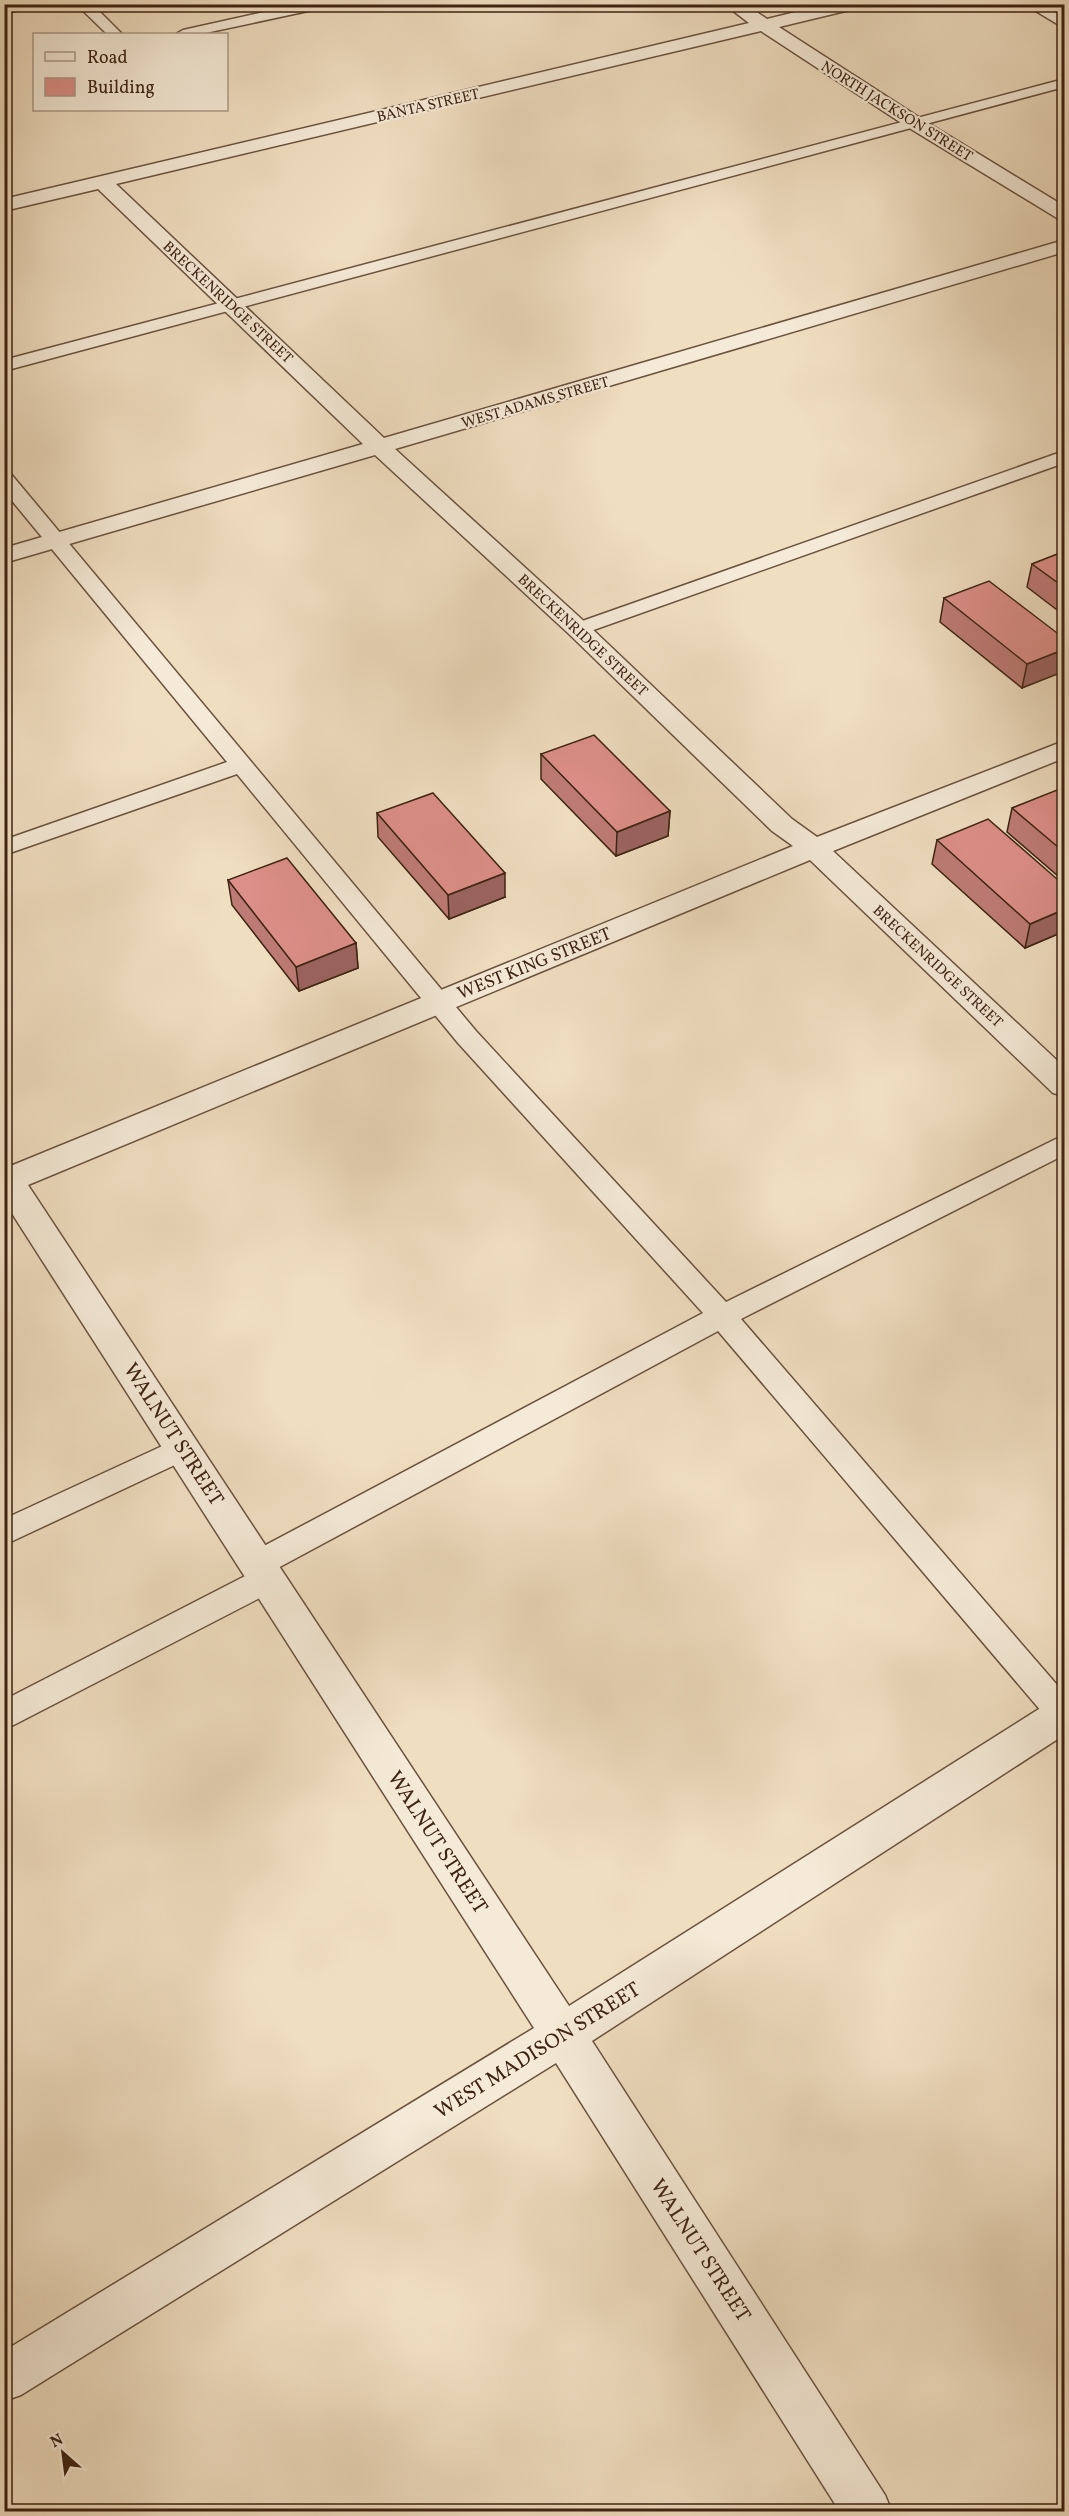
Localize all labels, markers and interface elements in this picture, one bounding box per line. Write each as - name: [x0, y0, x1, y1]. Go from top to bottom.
- legend: [33, 33, 228, 111]
- text: Road: [87, 46, 128, 71]
- street label: NORTH JACKSON STREET: [816, 57, 976, 168]
- text: Building: [87, 76, 155, 101]
- street label: BANTA STREET: [375, 84, 482, 128]
- street label: BRECKENRIDGE STREET: [157, 237, 297, 369]
- street label: WEST ADAMS STREET: [459, 372, 612, 435]
- street label: BRECKENRIDGE STREET: [512, 570, 652, 702]
- street label: BRECKENRIDGE STREET: [867, 901, 1007, 1033]
- street label: WEST KING STREET: [454, 922, 616, 1007]
- street label: WALNUT STREET: [116, 1358, 230, 1512]
- street label: WALNUT STREET: [380, 1766, 494, 1920]
- street label: WEST MADISON STREET: [429, 1976, 646, 2127]
- street label: WALNUT STREET: [643, 2174, 757, 2328]
- north arrow: [33, 2423, 93, 2483]
- text: N: [47, 2429, 68, 2454]

